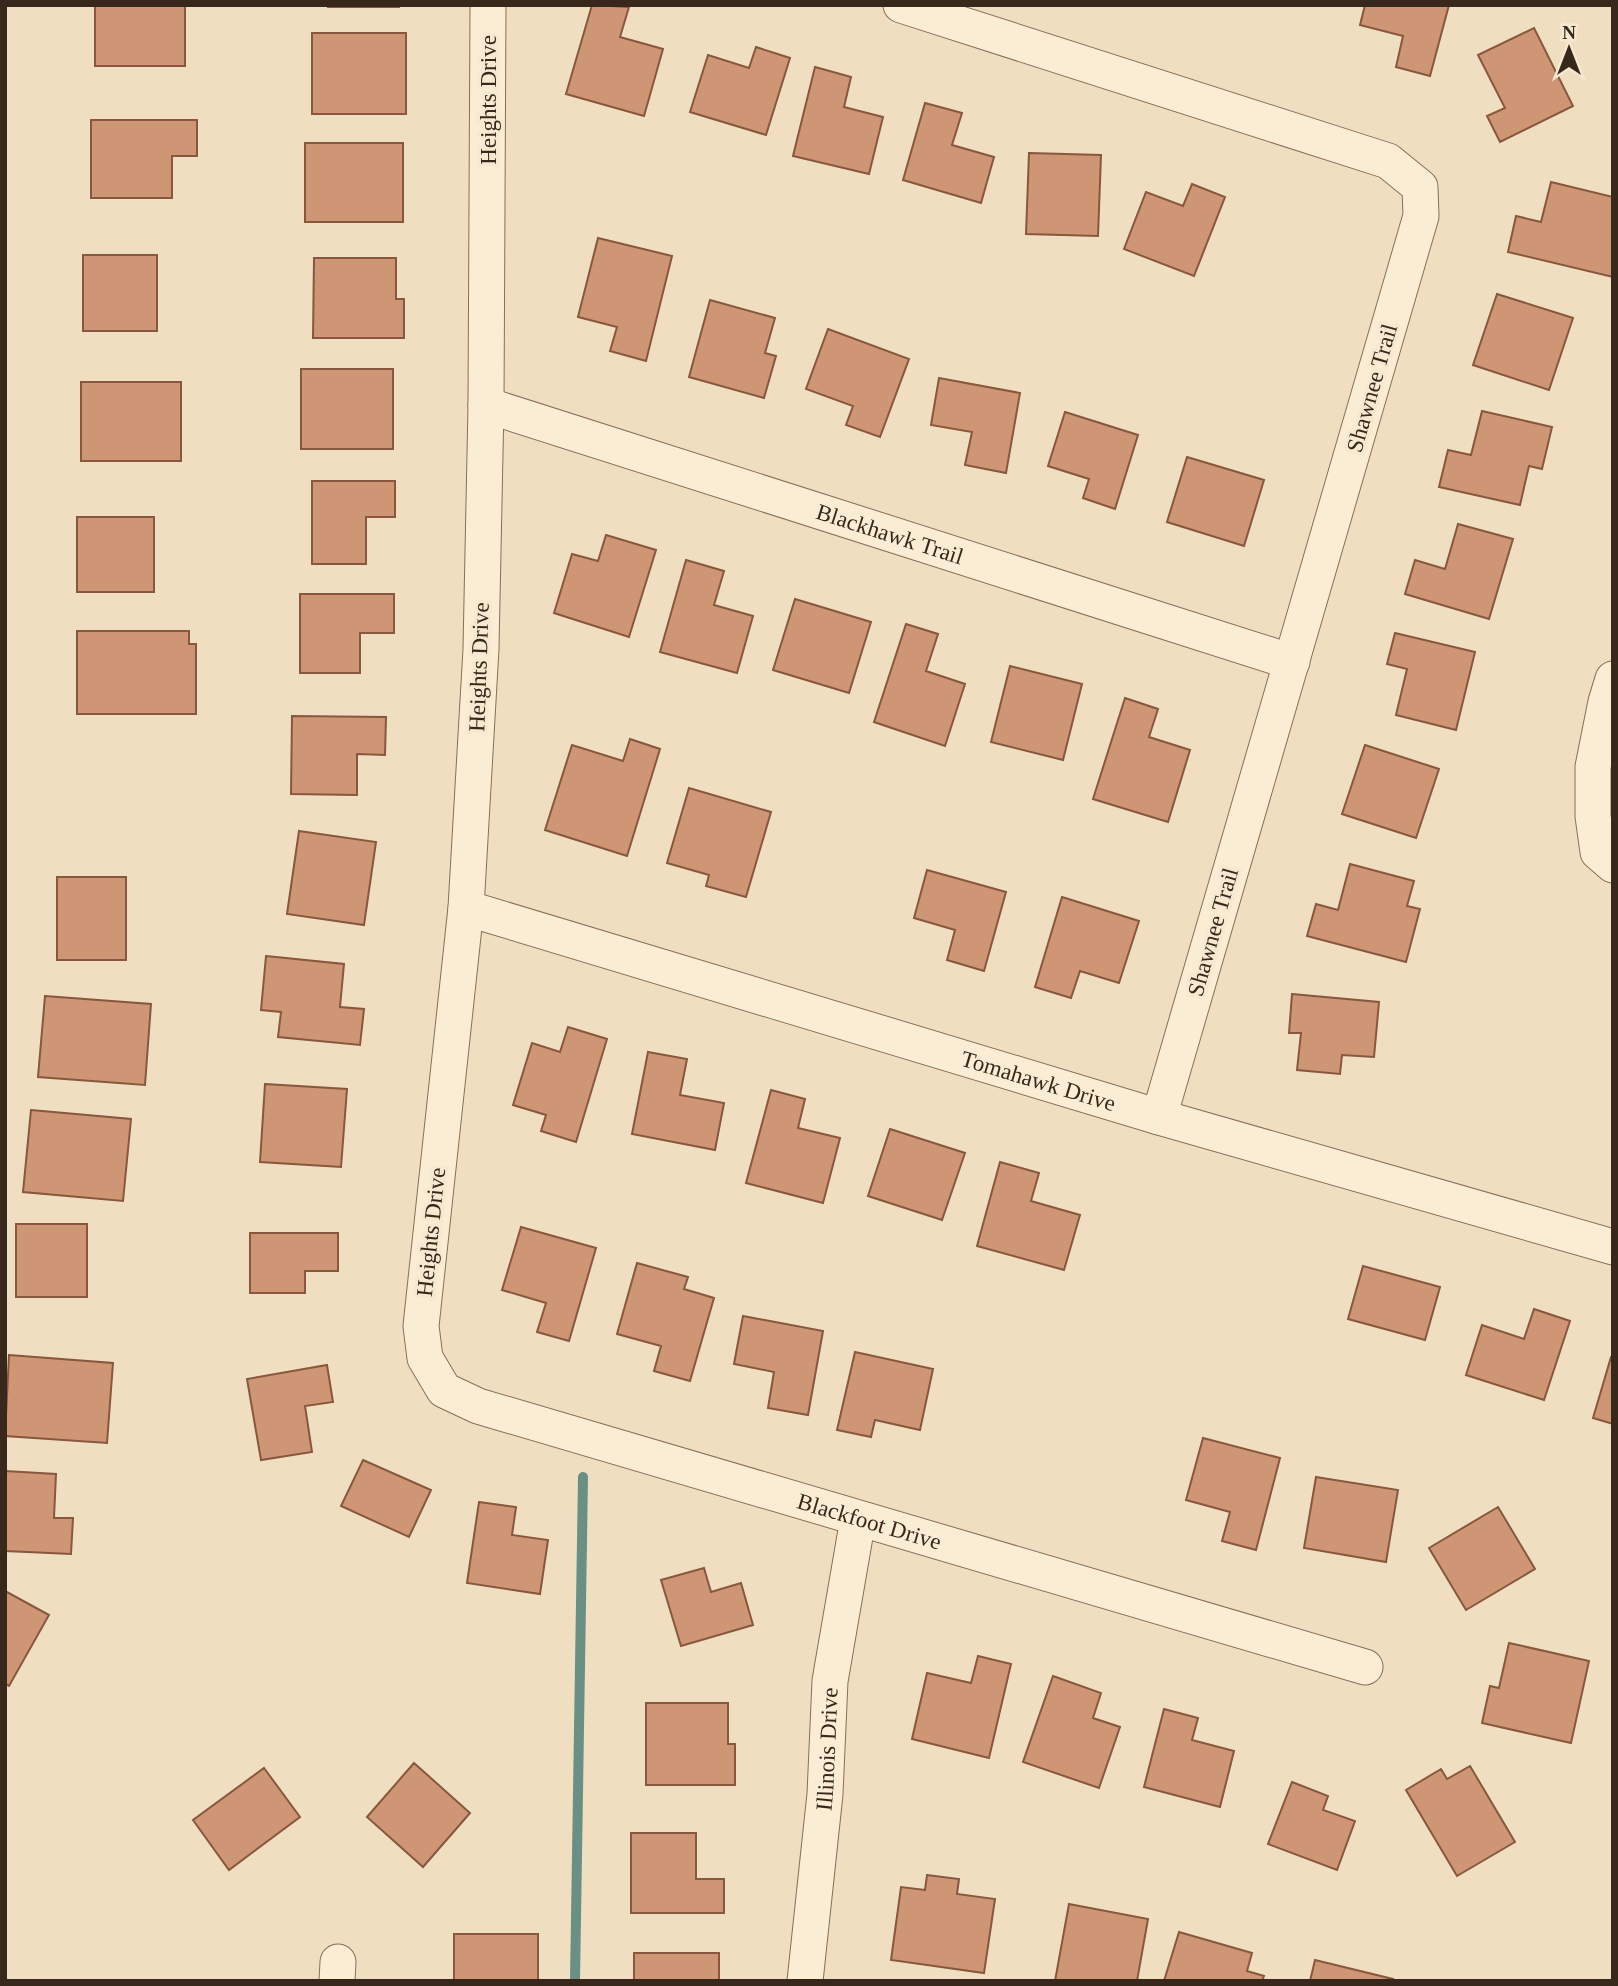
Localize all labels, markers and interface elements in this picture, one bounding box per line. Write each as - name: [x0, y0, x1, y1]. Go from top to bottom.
- north arrow: [1534, 14, 1604, 84]
- text: N: [1562, 22, 1576, 43]
- street label: Heights Drive: [476, 35, 501, 165]
- street label: Shawnee Trail: [1342, 321, 1402, 455]
- street label: Blackhawk Trail: [813, 499, 967, 569]
- street label: Heights Drive: [464, 602, 494, 732]
- street label: Shawnee Trail: [1183, 865, 1243, 999]
- street label: Tomahawk Drive: [958, 1046, 1119, 1116]
- street label: Heights Drive: [412, 1166, 450, 1298]
- street label: Blackfoot Drive: [795, 1488, 944, 1554]
- street label: Illinois Drive: [811, 1687, 842, 1812]

